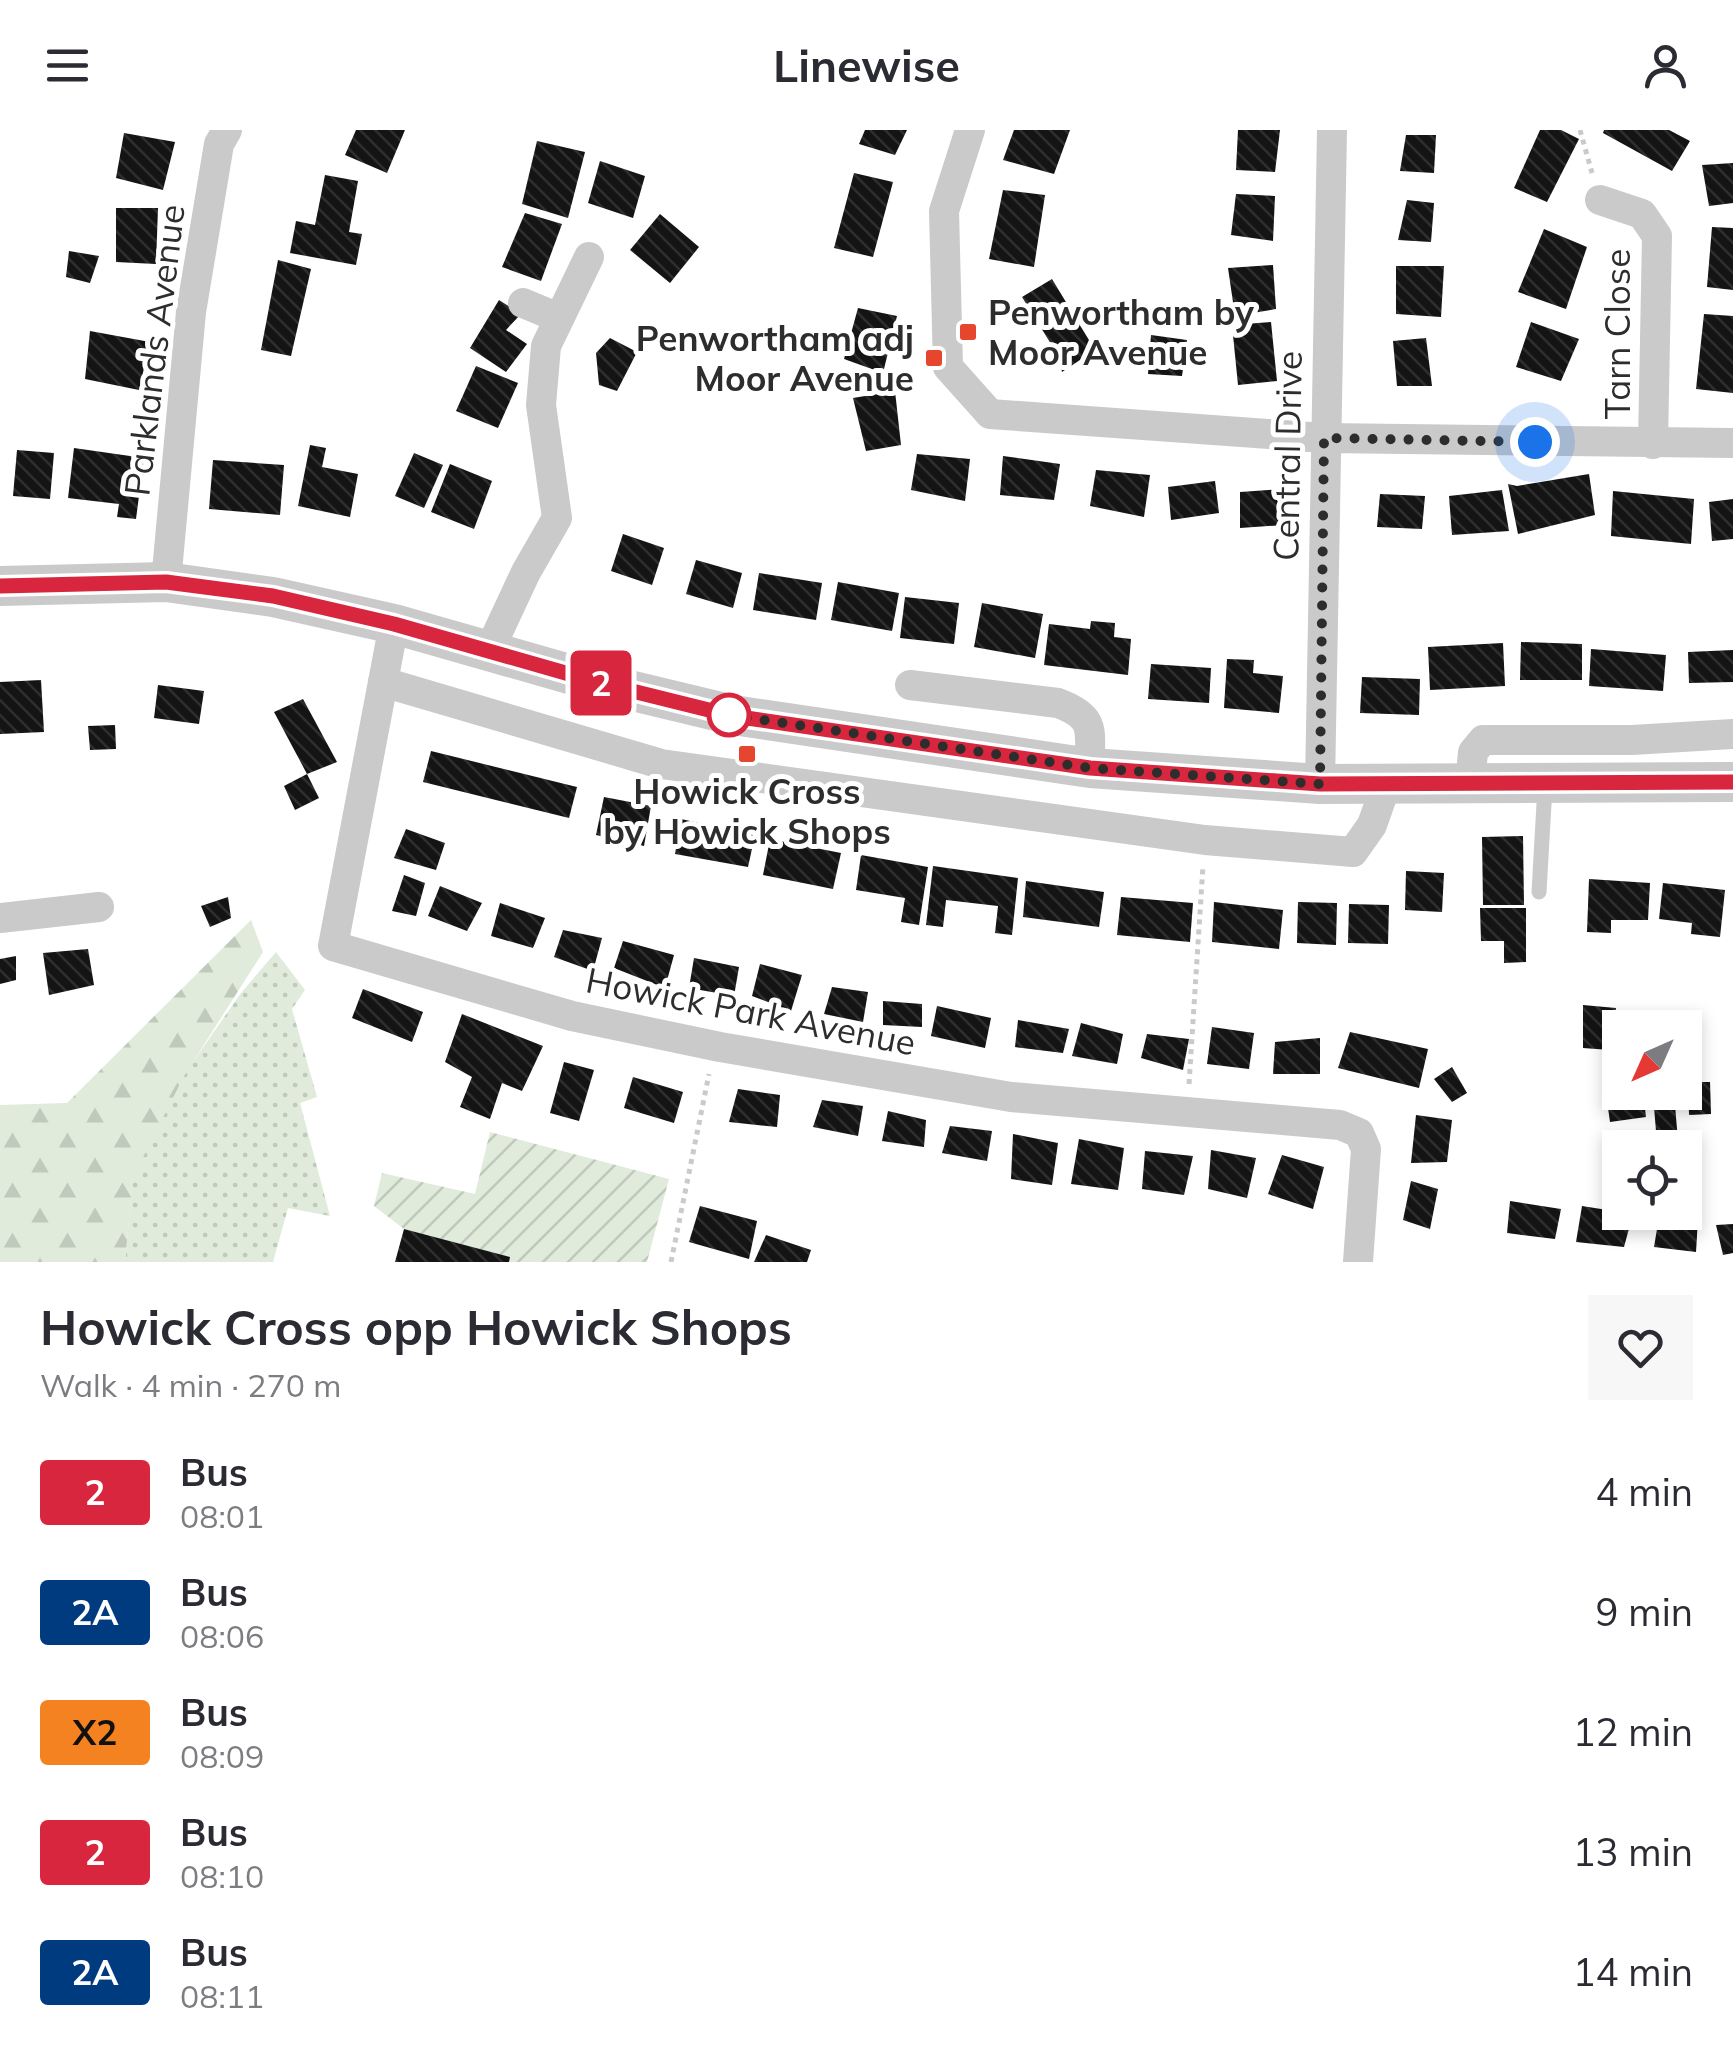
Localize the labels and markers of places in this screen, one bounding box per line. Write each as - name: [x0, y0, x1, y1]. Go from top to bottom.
- place label: Penwortham by Moor Avenue: [988, 290, 1255, 374]
- place label: Penwortham adj Moor Avenue: [636, 316, 914, 400]
- marker: Penwortham by Moor Avenue: [957, 321, 979, 343]
- marker: Penwortham adj Moor Avenue: [923, 347, 945, 369]
- unlabelled marker: [708, 694, 750, 736]
- marker: Howick Cross by Howick Shops: [736, 743, 758, 765]
- place label: Howick Cross by Howick Shops: [603, 769, 891, 853]

